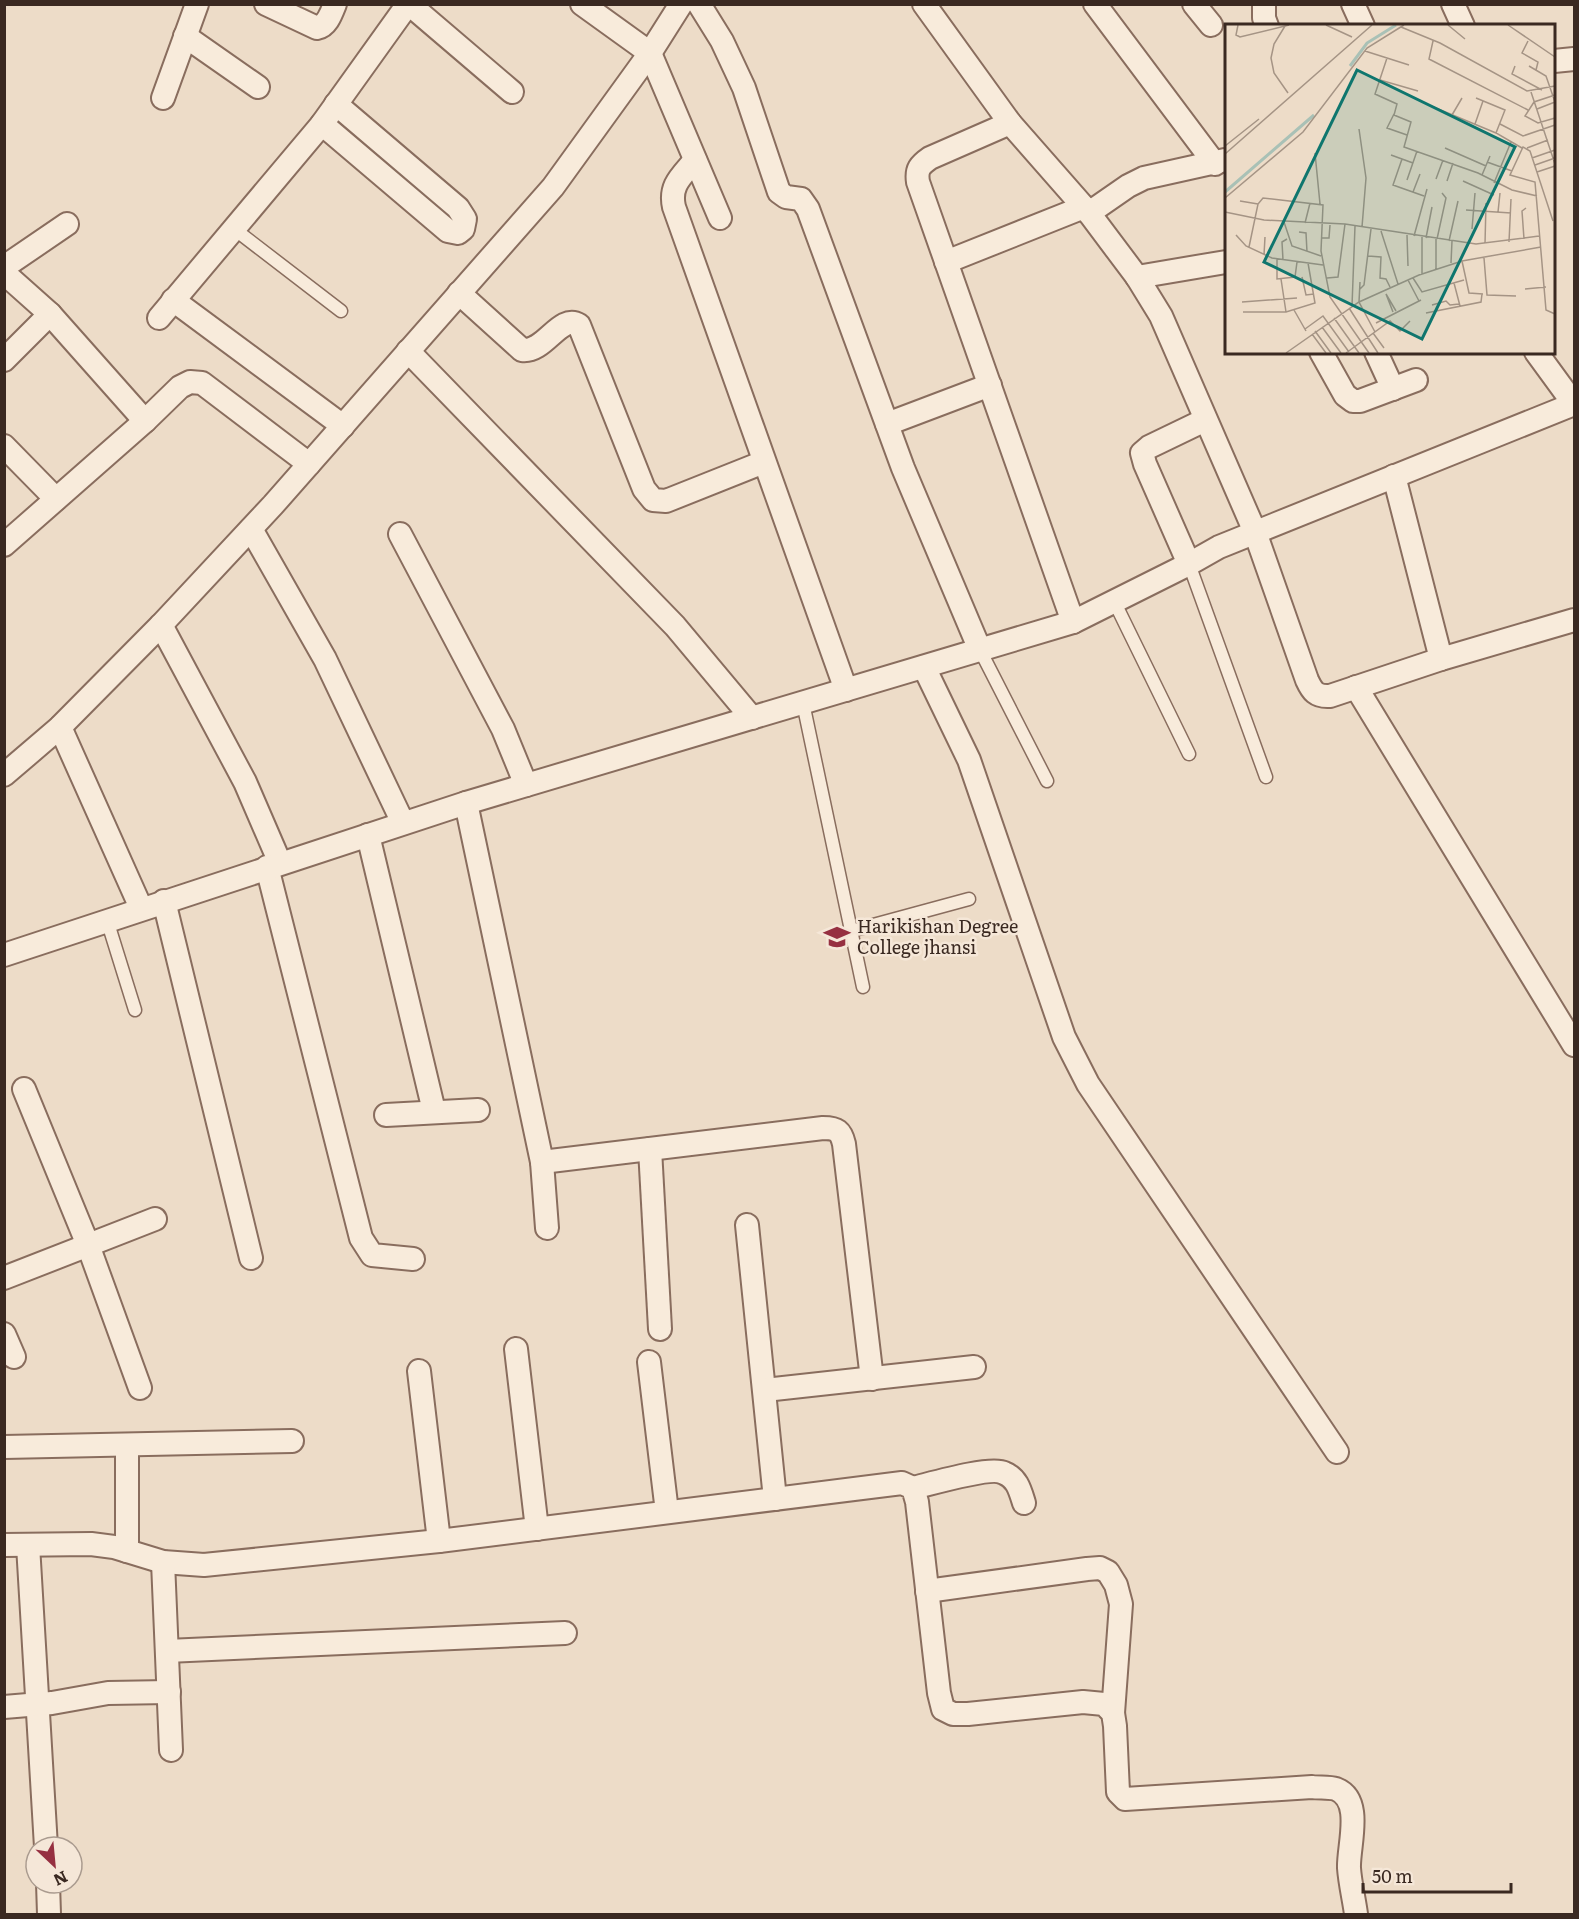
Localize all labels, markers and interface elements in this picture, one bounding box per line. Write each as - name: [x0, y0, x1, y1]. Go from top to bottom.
- inset map: [1225, 24, 1555, 354]
- place label: Harikishan Degree College jhansi: [857, 912, 1018, 960]
- school or university icon: Harikishan Degree College jhansi: [822, 922, 852, 952]
- north arrow: [24, 1835, 84, 1895]
- scale bar: [1363, 1856, 1512, 1894]
- text: 50 m: [1372, 1862, 1413, 1889]
- text: N: [50, 1866, 72, 1893]

